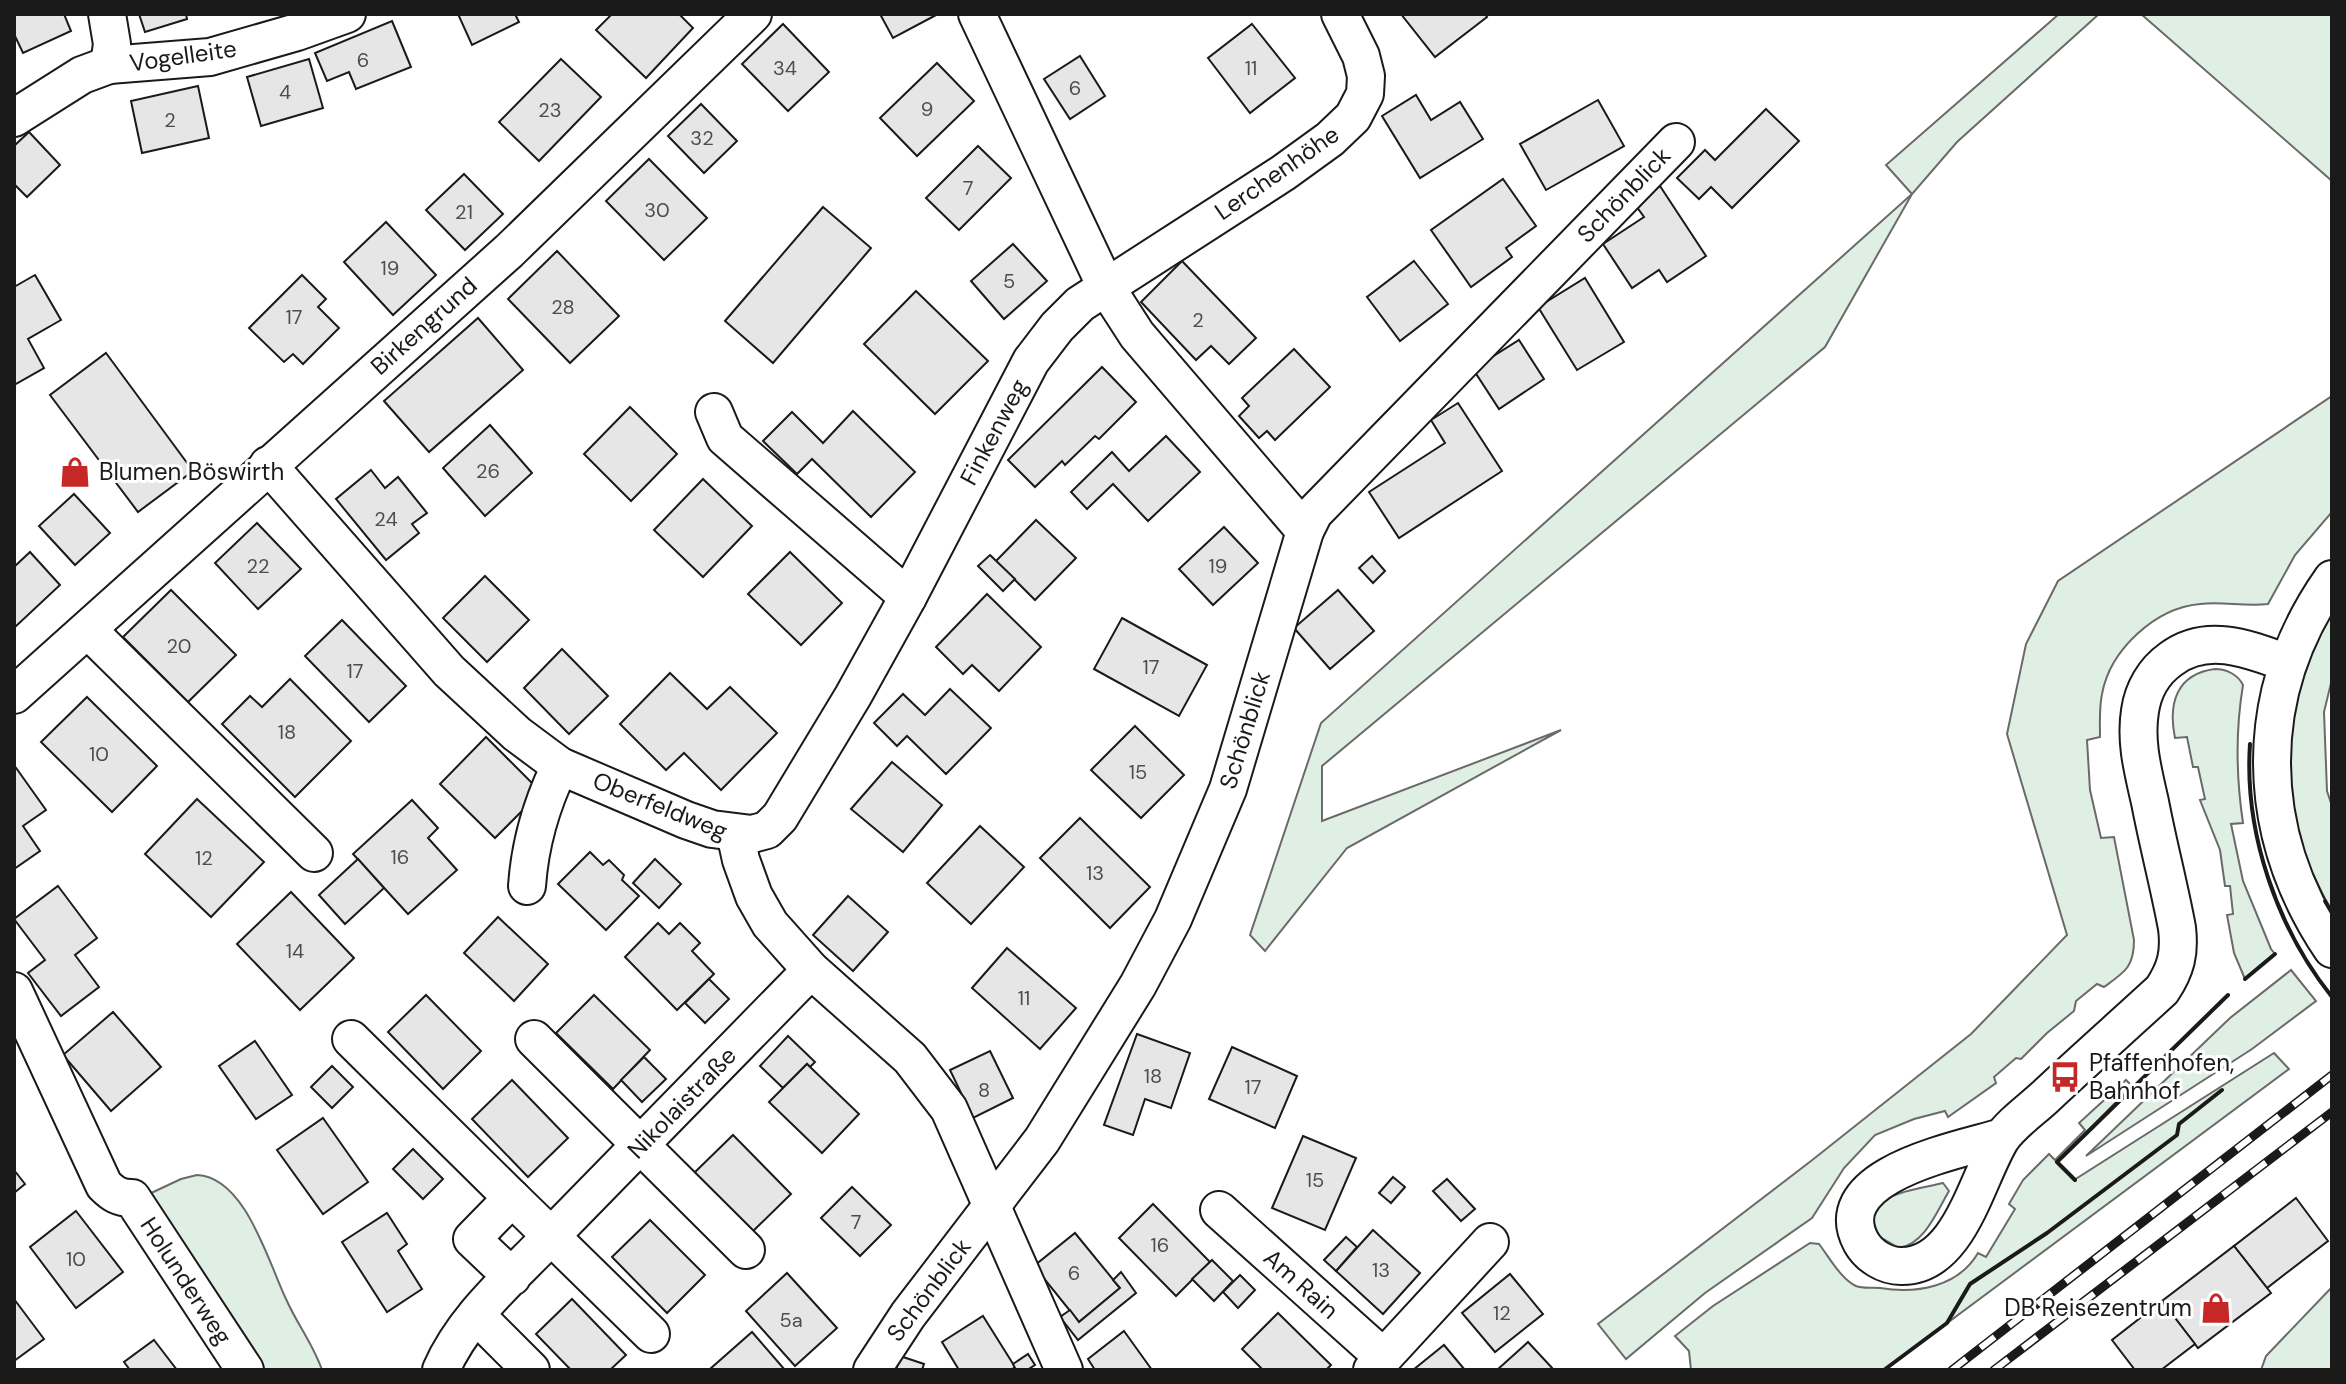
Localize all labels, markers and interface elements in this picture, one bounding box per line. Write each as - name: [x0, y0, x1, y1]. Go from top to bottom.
- street label: Vogelleite: [128, 33, 238, 78]
- house number: 6: [357, 47, 369, 73]
- house number: 34: [773, 55, 797, 81]
- house number: 11: [1245, 55, 1257, 81]
- house number: 6: [1069, 75, 1081, 101]
- house number: 4: [279, 79, 291, 105]
- house number: 9: [921, 96, 933, 122]
- house number: 23: [538, 97, 562, 123]
- house number: 2: [164, 107, 176, 133]
- street label: Lerchenhöhe: [1209, 118, 1345, 227]
- house number: 32: [690, 125, 714, 151]
- street label: Schönblick: [1570, 140, 1677, 249]
- house number: 7: [963, 175, 973, 201]
- house number: 30: [644, 197, 670, 223]
- house number: 21: [455, 199, 473, 225]
- house number: 19: [381, 255, 399, 281]
- house number: 5: [1003, 268, 1015, 294]
- street label: Birkengrund: [364, 270, 483, 382]
- house number: 28: [551, 294, 575, 320]
- house number: 17: [286, 304, 302, 330]
- house number: 2: [1192, 307, 1204, 333]
- street label: Finkenweg: [953, 373, 1034, 490]
- shop icon: Blumen Böswirth: [58, 455, 92, 489]
- place label: Blumen Böswirth: [99, 456, 284, 487]
- house number: 26: [476, 458, 500, 484]
- house number: 24: [374, 506, 398, 532]
- house number: 22: [246, 553, 270, 579]
- house number: 19: [1209, 553, 1227, 579]
- house number: 20: [167, 633, 192, 659]
- house number: 17: [1143, 654, 1159, 680]
- house number: 17: [347, 658, 363, 684]
- street label: Schönblick: [1212, 667, 1277, 792]
- house number: 18: [278, 719, 296, 745]
- house number: 10: [89, 741, 109, 767]
- house number: 15: [1129, 759, 1147, 785]
- street label: Oberfeldweg: [588, 764, 732, 847]
- house number: 16: [391, 844, 409, 870]
- house number: 12: [195, 845, 213, 871]
- house number: 13: [1086, 860, 1104, 886]
- house number: 14: [286, 938, 304, 964]
- house number: 11: [1018, 985, 1030, 1011]
- street label: Nikolaistraße: [620, 1040, 743, 1165]
- place label: Pfaffenhofen, Bahnhof: [2089, 1047, 2234, 1106]
- bus stop icon: Pfaffenhofen, Bahnhof: [2048, 1060, 2082, 1094]
- house number: 18: [1144, 1063, 1162, 1089]
- house number: 17: [1245, 1074, 1261, 1100]
- house number: 8: [978, 1077, 990, 1103]
- house number: 15: [1306, 1167, 1324, 1193]
- house number: 7: [851, 1209, 861, 1235]
- street label: Holunderweg: [134, 1211, 239, 1350]
- street label: Schönblick: [880, 1232, 978, 1348]
- house number: 16: [1151, 1232, 1169, 1258]
- street label: Am Rain: [1257, 1242, 1345, 1325]
- house number: 10: [66, 1246, 86, 1272]
- house number: 13: [1372, 1257, 1390, 1283]
- house number: 6: [1068, 1260, 1080, 1286]
- shop icon: DB Reisezentrum: [2199, 1291, 2233, 1325]
- place label: DB Reisezentrum: [2004, 1292, 2192, 1323]
- house number: 12: [1493, 1300, 1511, 1326]
- house number: 5a: [779, 1307, 803, 1333]

